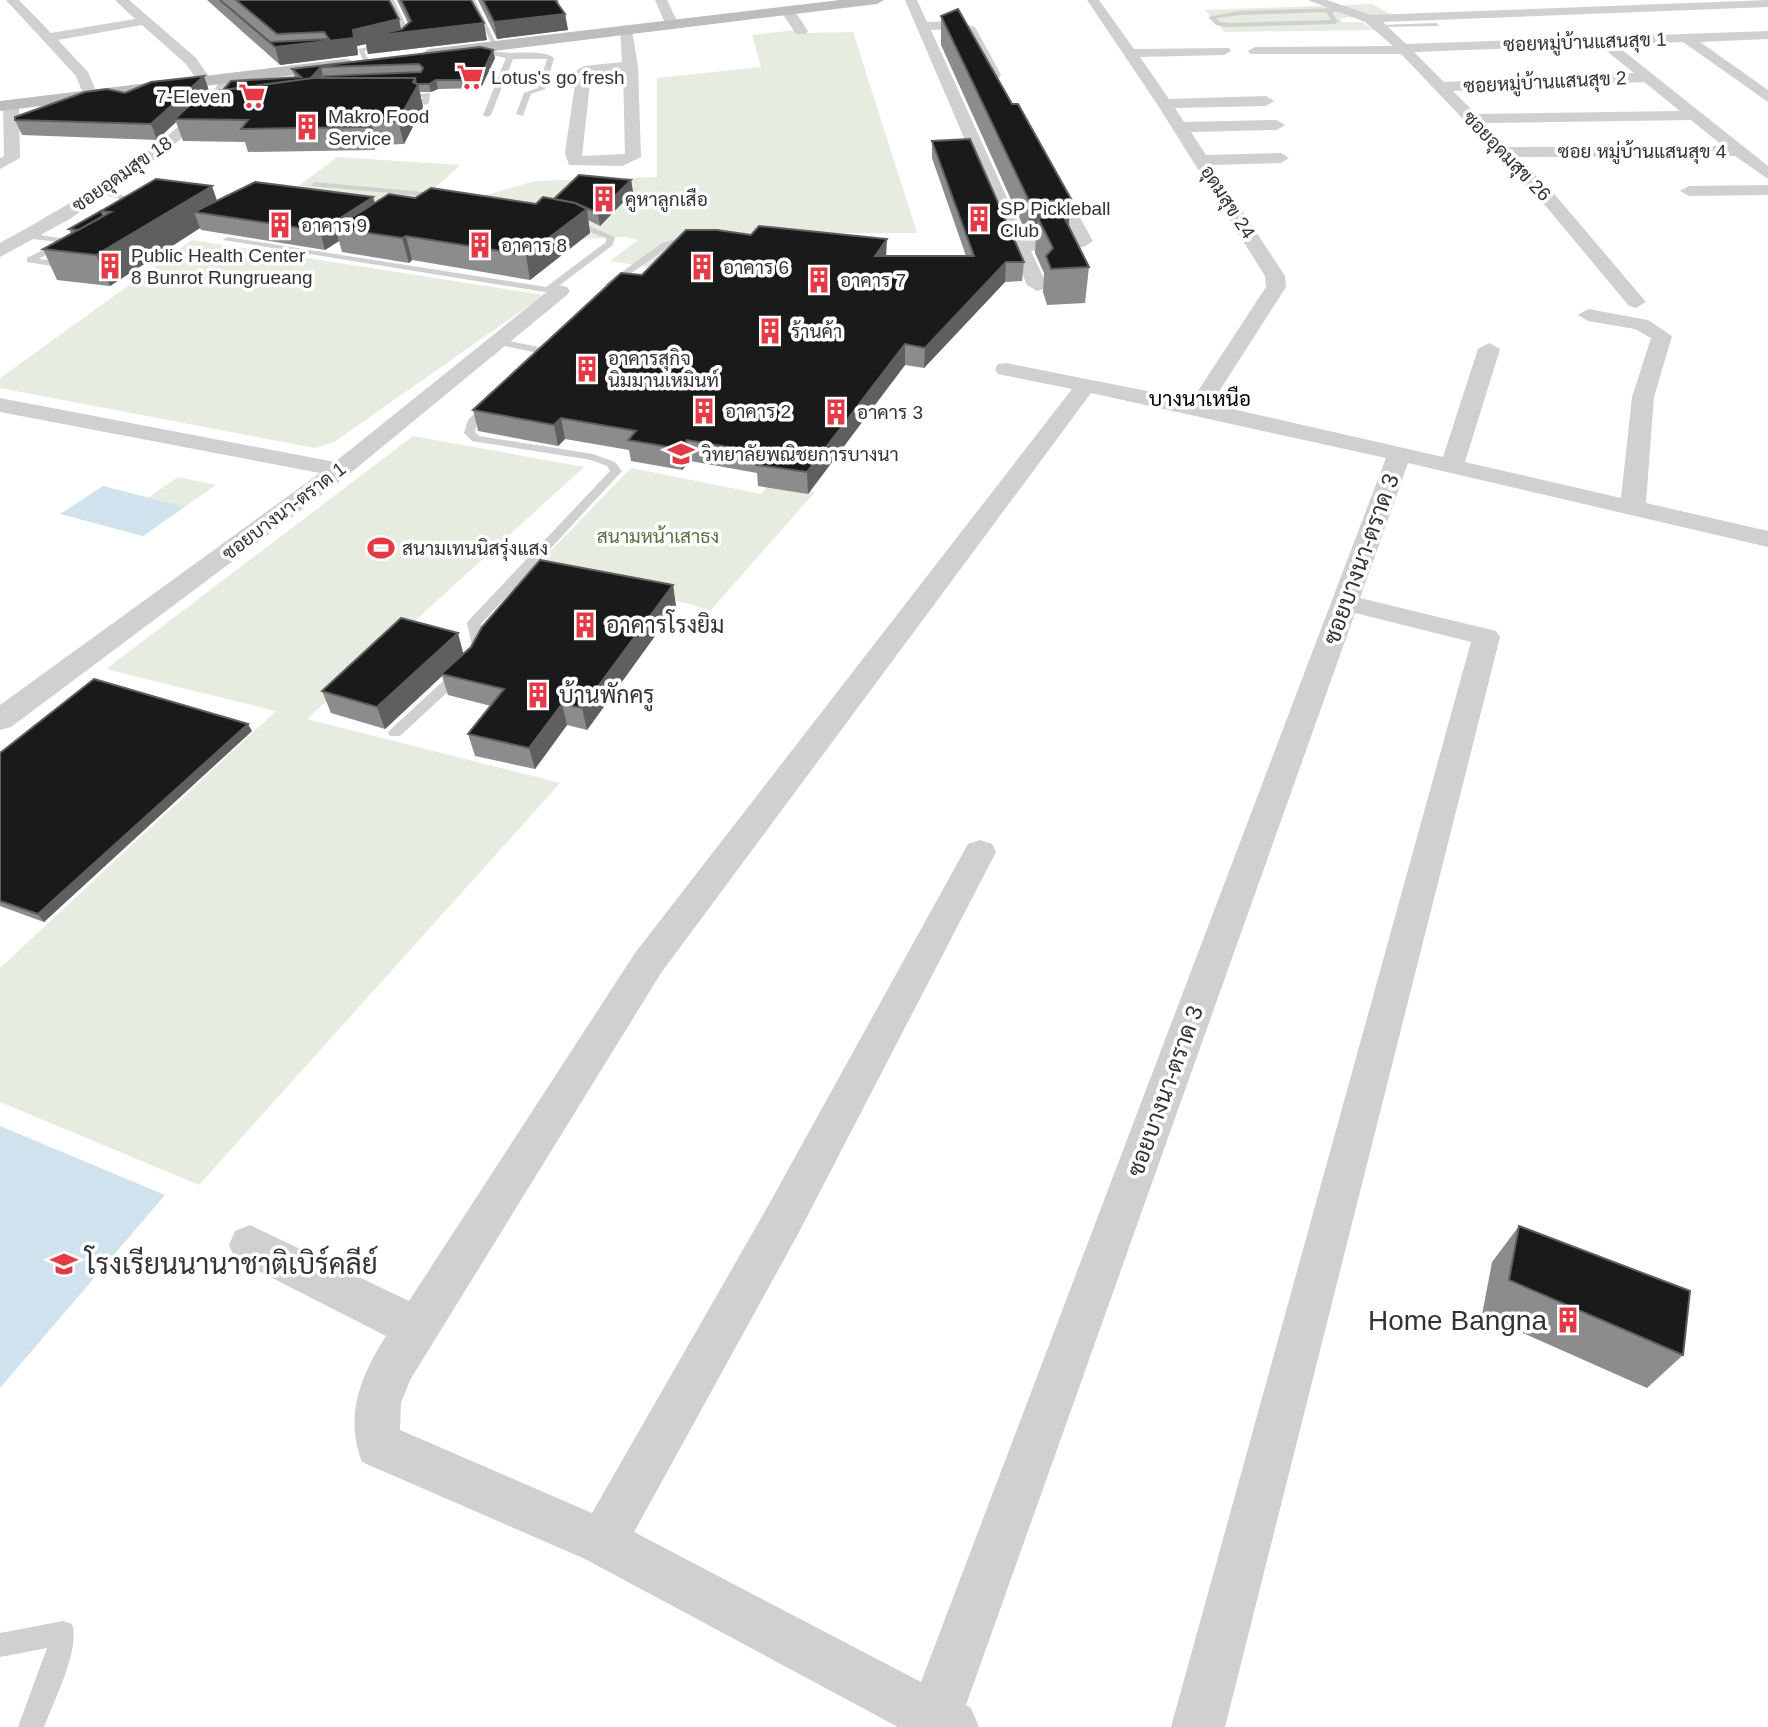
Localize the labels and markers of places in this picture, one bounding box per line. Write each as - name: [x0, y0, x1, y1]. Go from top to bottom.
- supermarket icon: Lotus's go fresh: [455, 62, 485, 92]
- place label: Lotus's go fresh: [491, 67, 625, 88]
- supermarket icon: 7-Eleven: [237, 81, 267, 111]
- place label: 7-Eleven: [156, 86, 231, 107]
- place label: Makro Food Service: [328, 106, 429, 149]
- building icon: Makro Food Service: [292, 112, 322, 142]
- building icon: คูหาลูกเสือ: [589, 184, 619, 214]
- place label: คูหาลูกเสือ: [625, 188, 708, 213]
- place label: SP Pickleball Club: [1000, 198, 1111, 241]
- building icon: SP Pickleball Club: [964, 204, 994, 234]
- building icon: อาคาร 9: [265, 210, 295, 240]
- place label: อาคาร 9: [301, 215, 367, 236]
- building icon: อาคาร 8: [465, 230, 495, 260]
- place label: อาคาร 8: [501, 235, 567, 256]
- place label: Public Health Center 8 Bunrot Rungrueang: [131, 245, 313, 288]
- building icon: Public Health Center 8 Bunrot Rungrueang: [95, 251, 125, 281]
- building icon: อาคาร 6: [687, 252, 717, 282]
- place label: อาคาร 6: [723, 257, 789, 278]
- building icon: อาคาร 7: [804, 265, 834, 295]
- place label: อาคาร 7: [840, 270, 906, 291]
- building icon: ร้านค้า: [755, 316, 785, 346]
- place label: ร้านค้า: [791, 320, 842, 342]
- place label: อาคารสุกิจ นิมมานเหมินท์: [608, 348, 719, 391]
- building icon: อาคารสุกิจ นิมมานเหมินท์: [572, 354, 602, 384]
- building icon: อาคาร 2: [689, 396, 719, 426]
- building icon: อาคาร 3: [821, 397, 851, 427]
- place label: อาคาร 2: [725, 401, 791, 422]
- place label: อาคาร 3: [857, 402, 923, 423]
- school or university icon: วิทยาลัยพณิชยการบางนา: [666, 439, 696, 469]
- place label: วิทยาลัยพณิชยการบางนา: [702, 444, 899, 465]
- sports icon: สนามเทนนิสรุ่งแสง: [366, 533, 396, 563]
- place label: สนามเทนนิสรุ่งแสง: [402, 537, 548, 561]
- place label: อาคารโรงยิม: [606, 609, 724, 638]
- building icon: อาคารโรงยิม: [570, 610, 600, 640]
- building icon: บ้านพักครู: [523, 680, 553, 710]
- place label: บ้านพักครู: [559, 680, 654, 712]
- place label: โรงเรียนนานาชาติเบิร์คลีย์: [83, 1245, 378, 1280]
- school or university icon: โรงเรียนนานาชาติเบิร์คลีย์: [49, 1249, 79, 1279]
- place label: Home Bangna: [1368, 1305, 1547, 1336]
- building icon: Home Bangna: [1553, 1305, 1583, 1335]

